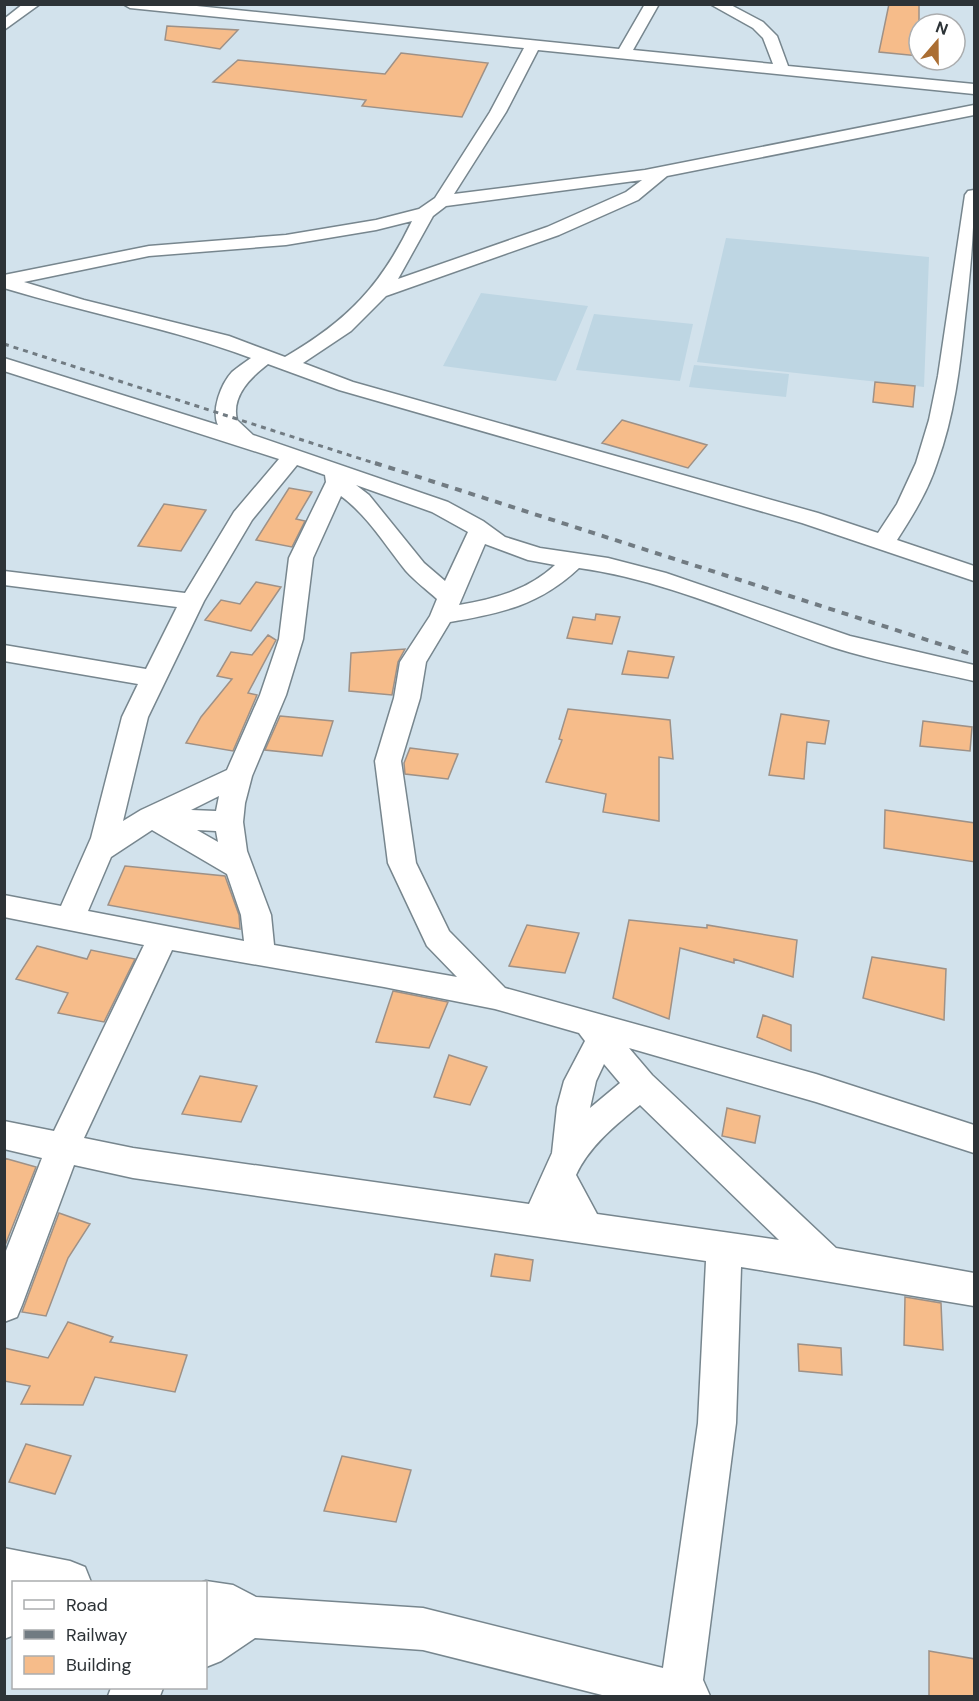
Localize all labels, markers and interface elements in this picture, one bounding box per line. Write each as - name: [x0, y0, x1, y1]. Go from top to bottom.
- north arrow: [907, 12, 967, 72]
- text: N: [933, 17, 951, 40]
- legend: [12, 1581, 207, 1689]
- text: Road: [66, 1593, 108, 1617]
- text: Railway: [66, 1623, 128, 1647]
- text: Building: [66, 1653, 131, 1677]

